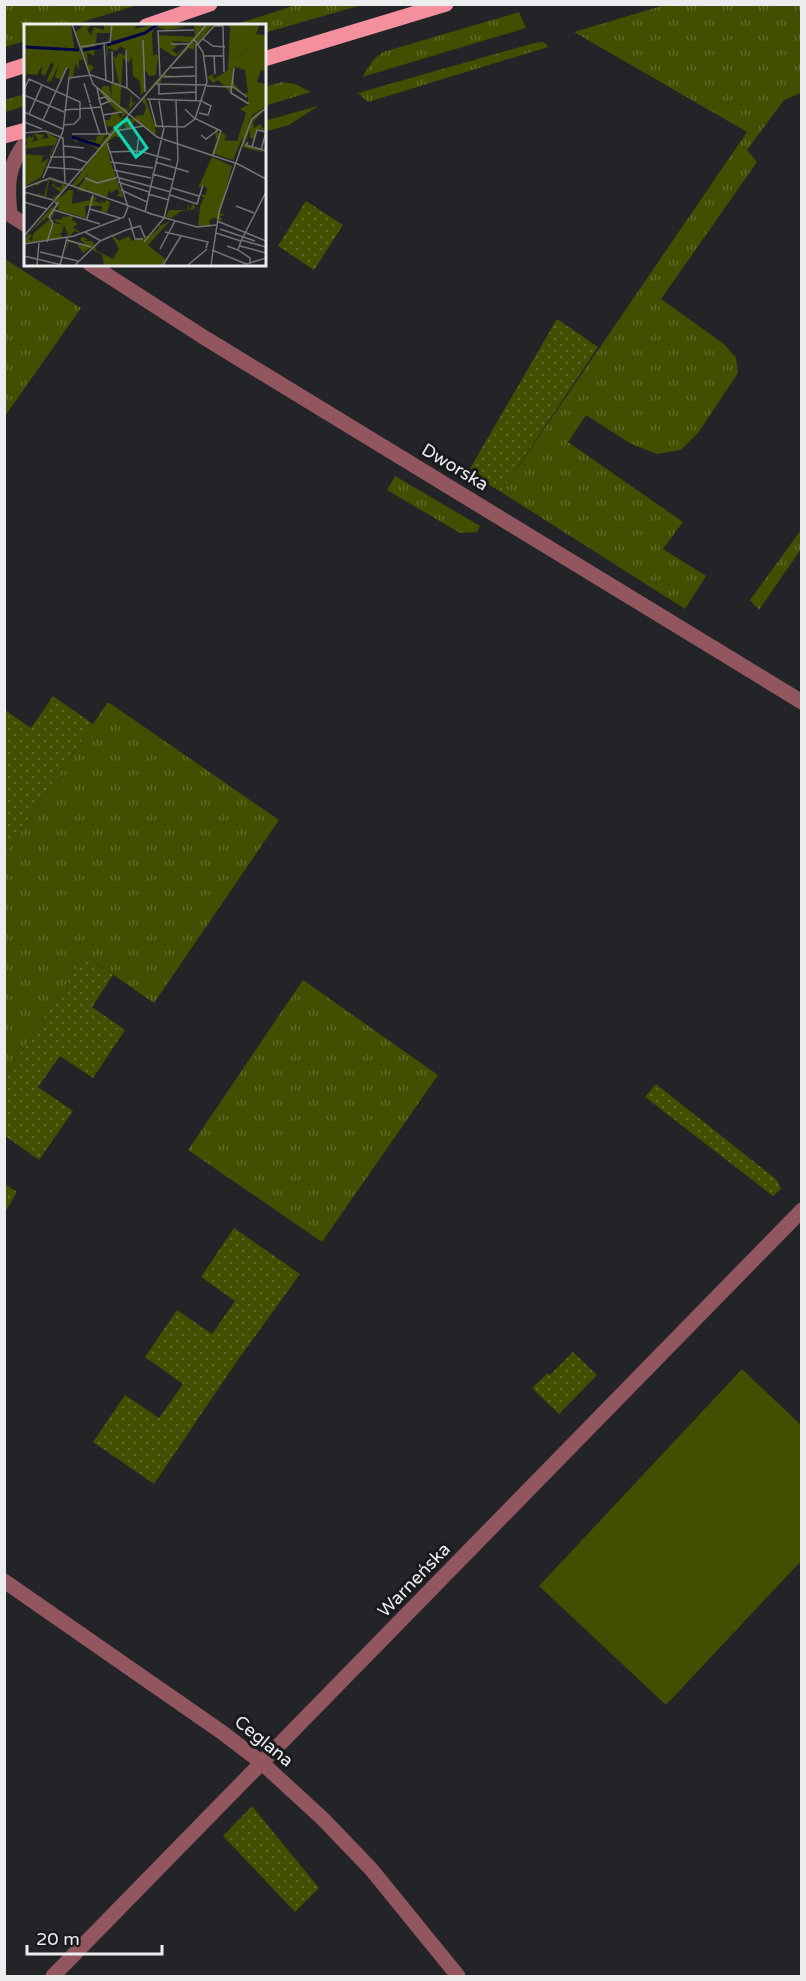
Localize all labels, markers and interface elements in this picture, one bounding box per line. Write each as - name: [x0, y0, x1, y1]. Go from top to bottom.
- inset map: [24, 24, 266, 266]
- street label: Dworska: [418, 439, 492, 495]
- street label: Warneńska: [373, 1538, 455, 1622]
- street label: Ceglana: [230, 1711, 298, 1771]
- scale bar: [27, 1918, 162, 1956]
- text: 20 m: [36, 1928, 80, 1950]

